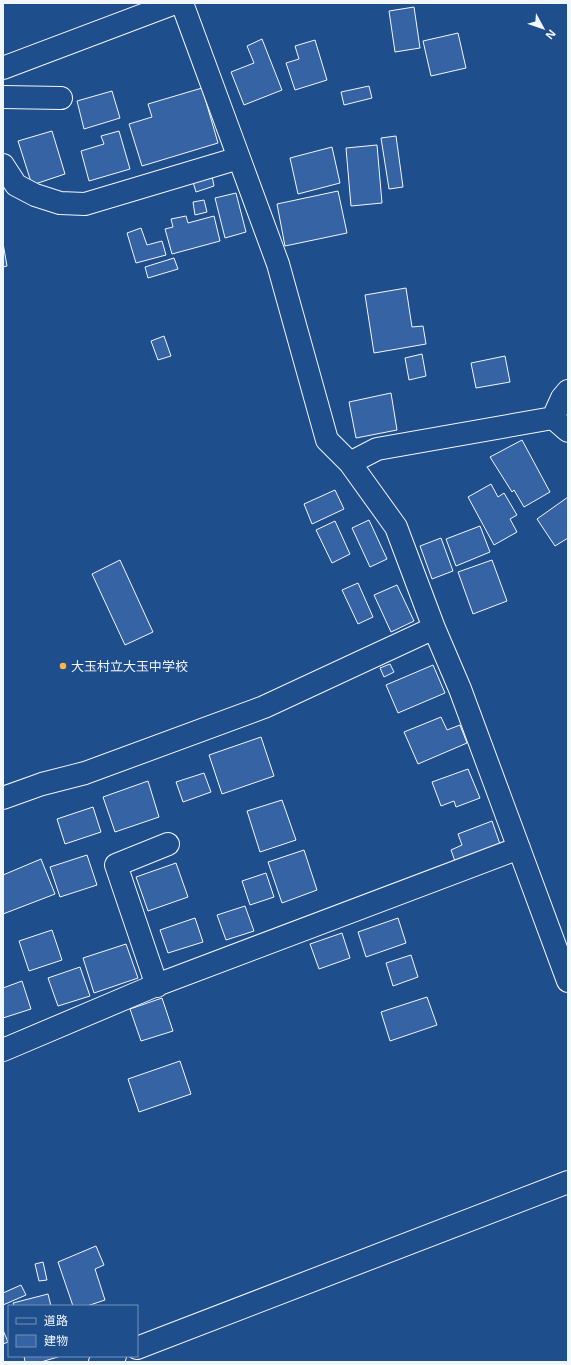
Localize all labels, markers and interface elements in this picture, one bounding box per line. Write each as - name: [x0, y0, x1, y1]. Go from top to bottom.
- north arrow: [523, 8, 563, 48]
- text: N: [542, 26, 560, 43]
- place label: 大玉村立大玉中学校: [71, 657, 188, 675]
- marker: 大玉村立大玉中学校: [58, 661, 68, 671]
- legend: [8, 1305, 138, 1357]
- text: 道路: [44, 1312, 68, 1329]
- text: 建物: [44, 1332, 68, 1349]

